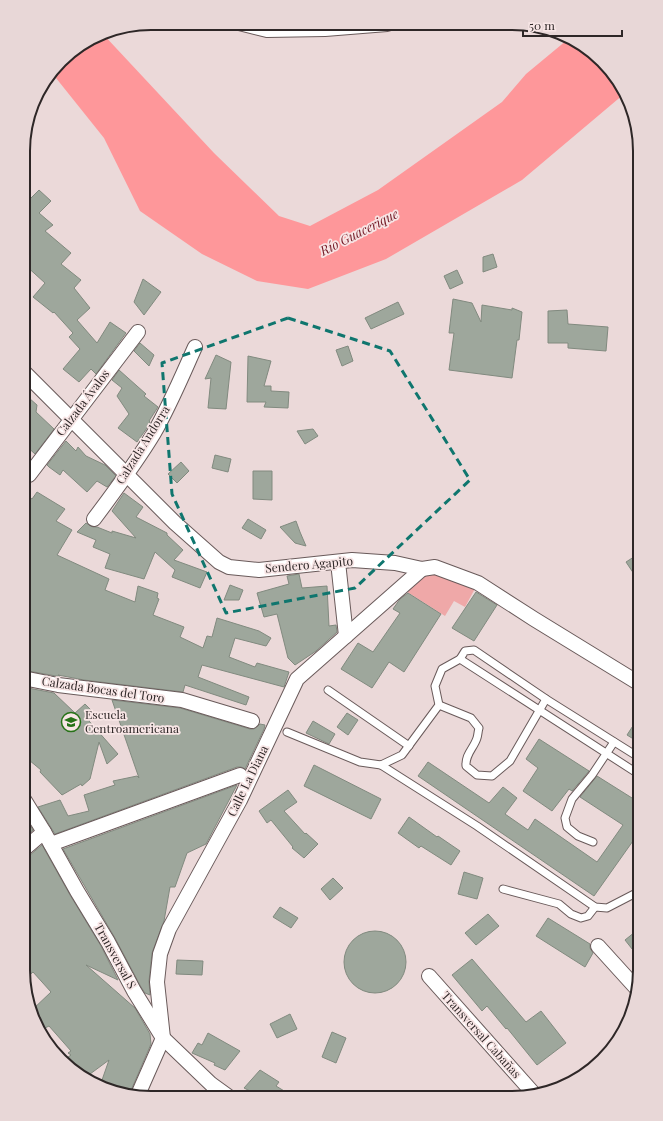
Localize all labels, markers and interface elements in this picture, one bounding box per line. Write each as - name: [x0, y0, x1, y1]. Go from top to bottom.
- scale bar: [523, 12, 622, 38]
- text: 50 m: [529, 17, 555, 33]
- water label: Río Guacerique: [316, 204, 401, 259]
- street label: Calzada Ávalos: [52, 366, 112, 439]
- street label: Calzada Andorra: [112, 402, 173, 487]
- street label: Sendero Agapito: [264, 552, 354, 576]
- street label: Calzada Bocas del Toro: [41, 672, 166, 706]
- place label: Escuela Centroamericana: [85, 706, 179, 736]
- school or university icon: Escuela Centroamericana: [60, 711, 82, 733]
- street label: Calle La Diana: [223, 742, 271, 819]
- street label: Transversal S: [91, 920, 140, 991]
- street label: Transversal Cabañas: [438, 987, 525, 1081]

